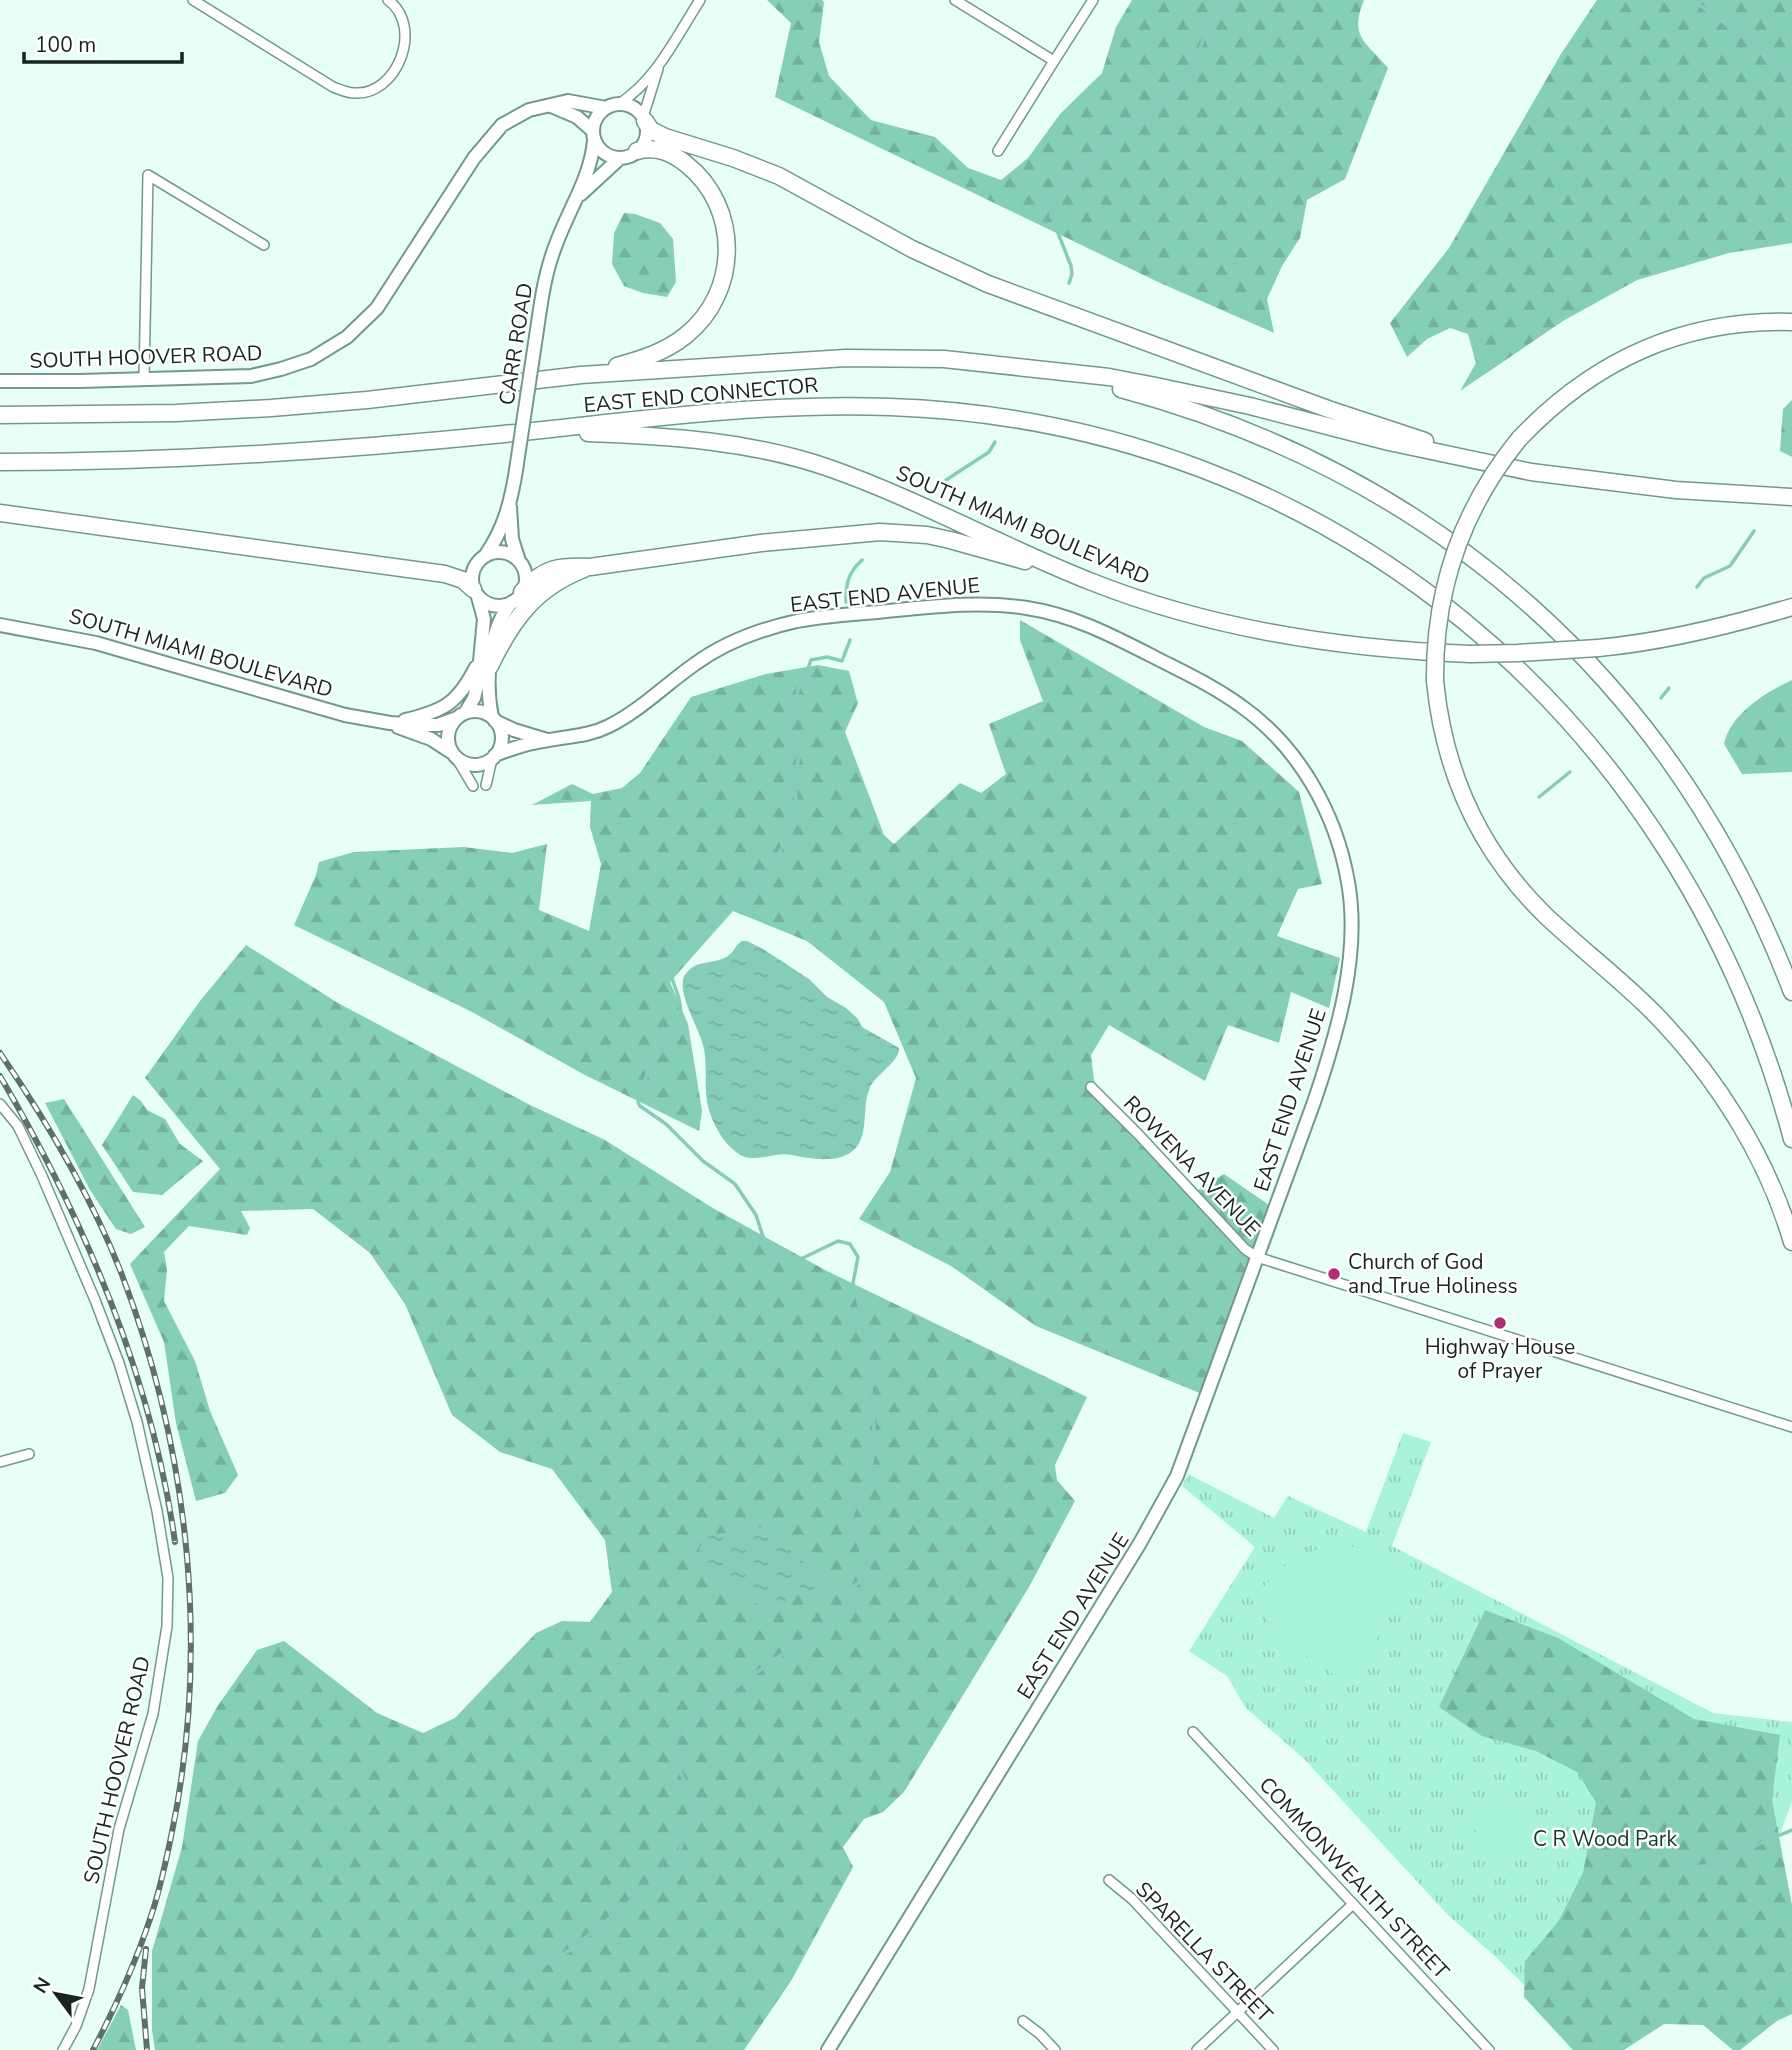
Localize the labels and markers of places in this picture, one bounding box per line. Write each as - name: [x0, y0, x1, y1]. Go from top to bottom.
- place label: Church of God and True Holiness: [1348, 1248, 1518, 1300]
- marker: Church of God and True Holiness: [1326, 1266, 1342, 1282]
- marker: Highway House of Prayer: [1492, 1315, 1508, 1331]
- place label: Highway House of Prayer: [1425, 1333, 1575, 1385]

